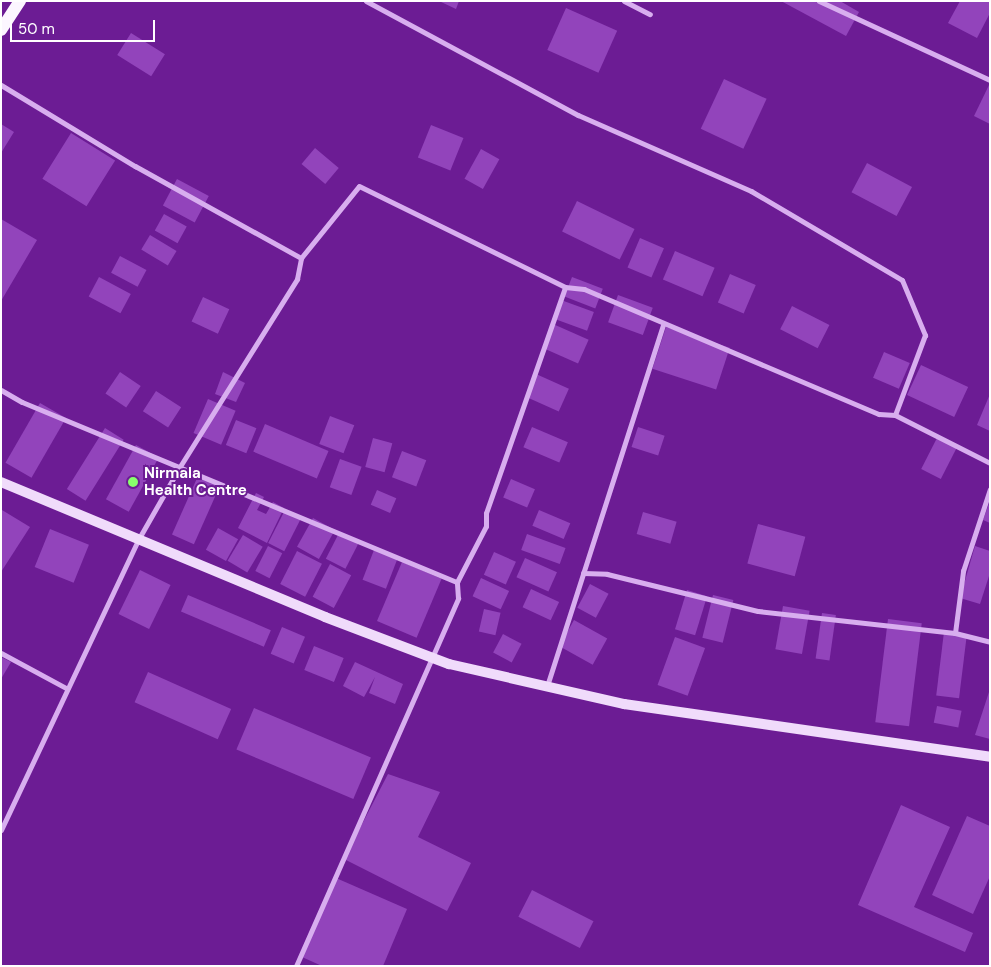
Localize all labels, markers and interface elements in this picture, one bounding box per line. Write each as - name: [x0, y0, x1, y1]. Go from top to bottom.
- scale bar: [12, 10, 158, 42]
- text: 50 m: [18, 19, 55, 39]
- place label: Nirmala Health Centre: [144, 464, 247, 499]
- marker: Nirmala Health Centre: [126, 475, 140, 489]

